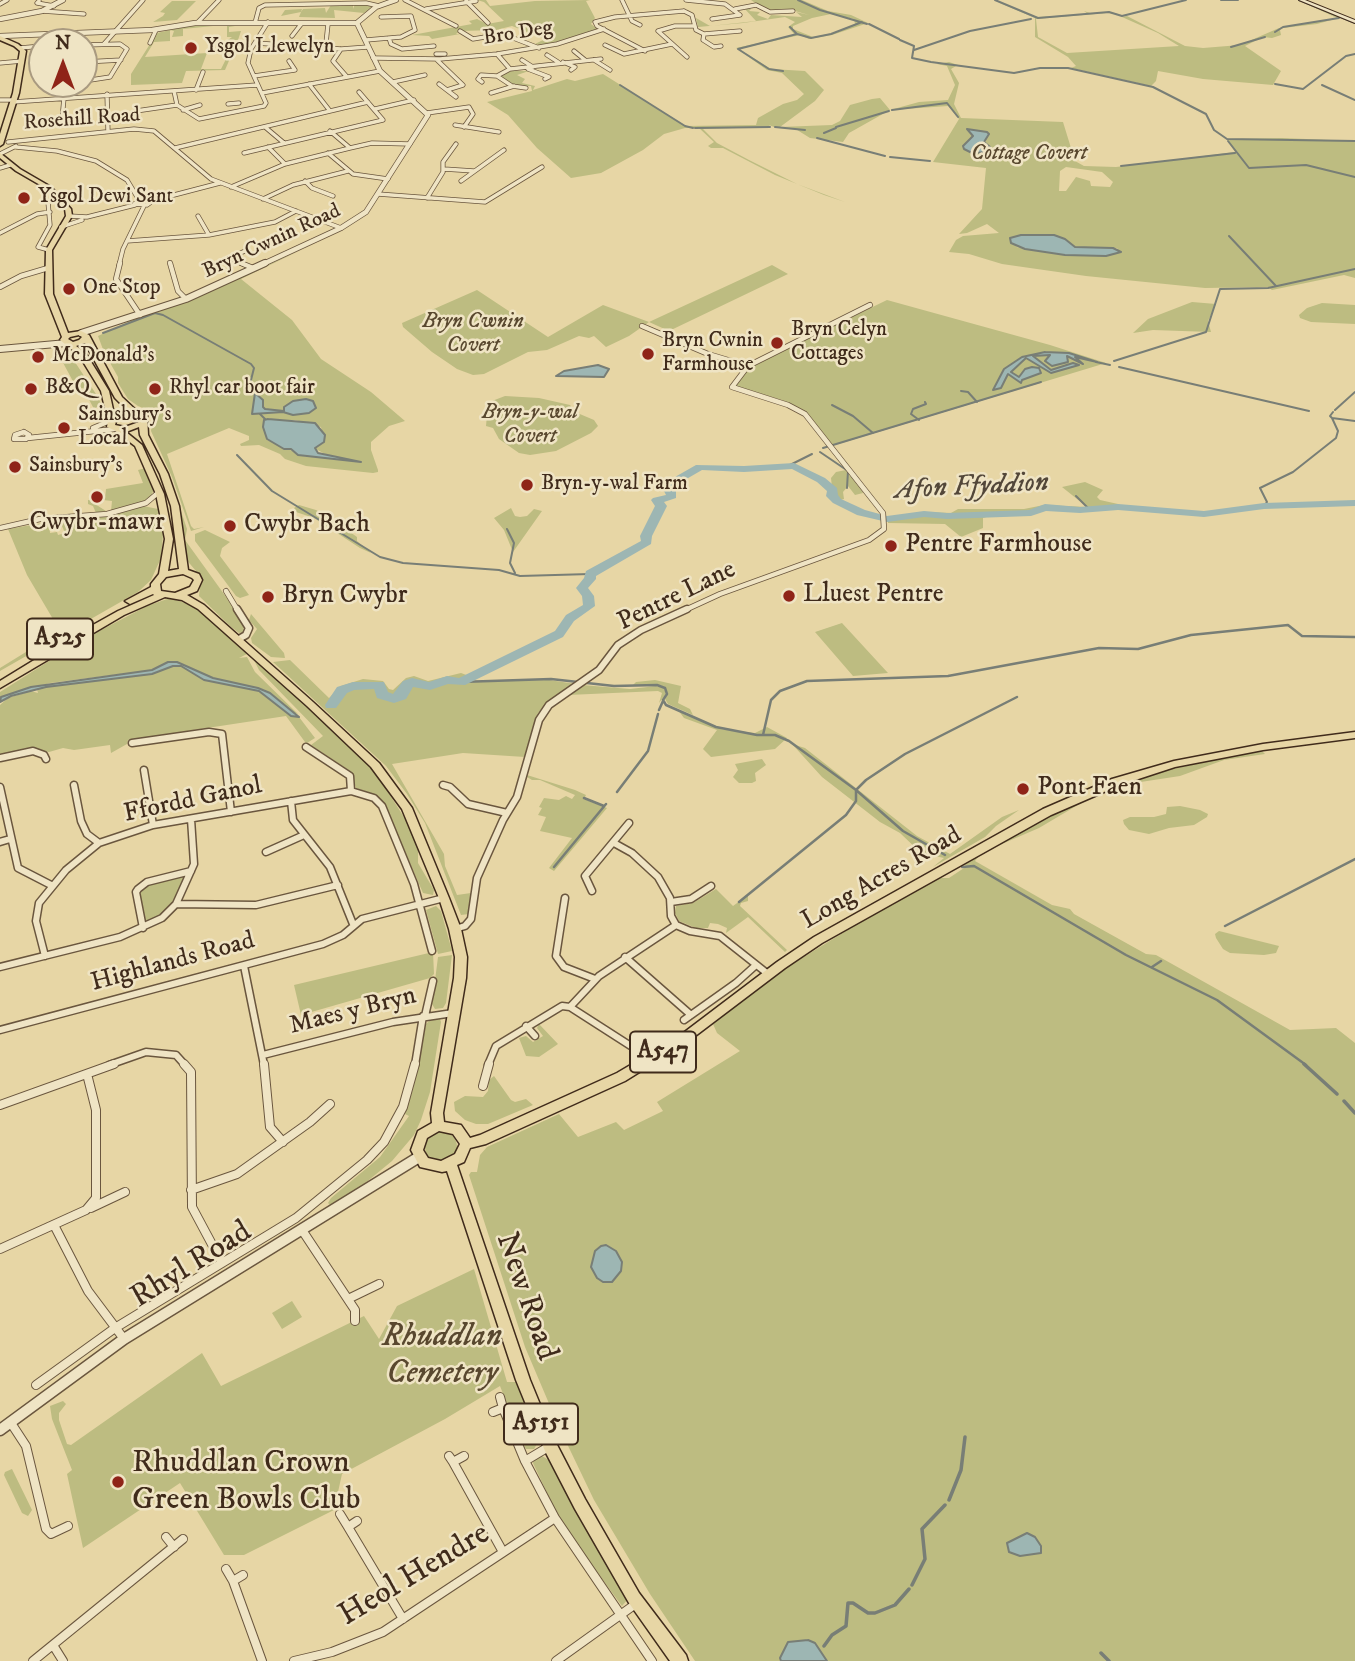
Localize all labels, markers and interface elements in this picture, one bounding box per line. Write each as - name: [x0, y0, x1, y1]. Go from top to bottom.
- street label: Bro Deg: [481, 16, 555, 52]
- north arrow: [28, 28, 98, 98]
- text: N: [55, 32, 71, 55]
- place label: Ysgol Llewelyn: [205, 35, 335, 61]
- marker: Ysgol Llewelyn: [183, 40, 199, 56]
- street label: Rosehill Road: [23, 103, 141, 137]
- park label: Cottage Covert: [971, 142, 1087, 168]
- place label: Ysgol Dewi Sant: [38, 185, 173, 211]
- marker: Ysgol Dewi Sant: [16, 190, 32, 206]
- street label: Bryn Cwnin Road: [199, 199, 345, 285]
- place label: One Stop: [83, 276, 160, 302]
- marker: One Stop: [61, 281, 77, 297]
- park label: Bryn Cwnin Covert: [422, 310, 524, 360]
- place label: Bryn Celyn Cottages: [791, 318, 887, 368]
- place label: Bryn Cwnin Farmhouse: [662, 329, 763, 379]
- marker: Bryn Celyn Cottages: [769, 335, 785, 351]
- place label: McDonald's: [52, 344, 155, 370]
- marker: Bryn Cwnin Farmhouse: [640, 346, 656, 362]
- marker: McDonald's: [30, 349, 46, 365]
- place label: B&Q: [45, 376, 90, 402]
- place label: Rhyl car boot fair: [169, 376, 315, 402]
- marker: B&Q: [23, 381, 39, 397]
- marker: Rhyl car boot fair: [147, 381, 163, 397]
- park label: Bryn-y-wal Covert: [482, 401, 578, 451]
- place label: Sainsbury's Local: [78, 403, 171, 453]
- marker: Sainsbury's Local: [56, 420, 72, 436]
- place label: Sainsbury's: [29, 454, 122, 480]
- marker: Sainsbury's: [7, 459, 23, 475]
- water label: Afon Ffyddion: [894, 467, 1050, 509]
- place label: Bryn-y-wal Farm: [541, 472, 688, 498]
- marker: Bryn-y-wal Farm: [519, 477, 535, 493]
- marker: Cwybr-mawr: [89, 489, 105, 505]
- place label: Cwybr-mawr: [29, 508, 165, 540]
- place label: Cwybr Bach: [244, 510, 370, 542]
- marker: Cwybr Bach: [222, 518, 238, 534]
- place label: Pentre Farmhouse: [905, 530, 1092, 562]
- marker: Pentre Farmhouse: [883, 538, 899, 554]
- street label: Pentre Lane: [613, 555, 741, 639]
- place label: Lluest Pentre: [803, 580, 943, 612]
- place label: Bryn Cwybr: [282, 581, 407, 613]
- marker: Lluest Pentre: [781, 588, 797, 604]
- marker: Bryn Cwybr: [260, 589, 276, 605]
- road number: A525: [27, 618, 93, 660]
- street label: Ffordd Ganol: [121, 771, 265, 831]
- place label: Pont Faen: [1037, 773, 1142, 805]
- marker: Pont Faen: [1015, 781, 1031, 797]
- street label: Long Acres Road: [796, 821, 968, 937]
- street label: Highlands Road: [88, 926, 258, 1000]
- street label: Maes y Bryn: [286, 981, 420, 1043]
- road number: A547: [630, 1032, 696, 1072]
- street label: Rhyl Road: [125, 1214, 259, 1318]
- street label: New Road: [485, 1228, 565, 1366]
- park label: Rhuddlan Cemetery: [382, 1319, 502, 1394]
- road number: A5151: [504, 1404, 578, 1444]
- place label: Rhuddlan Crown Green Bowls Club: [132, 1445, 360, 1520]
- marker: Rhuddlan Crown Green Bowls Club: [110, 1474, 126, 1490]
- street label: Heol Hendre: [333, 1516, 497, 1636]

